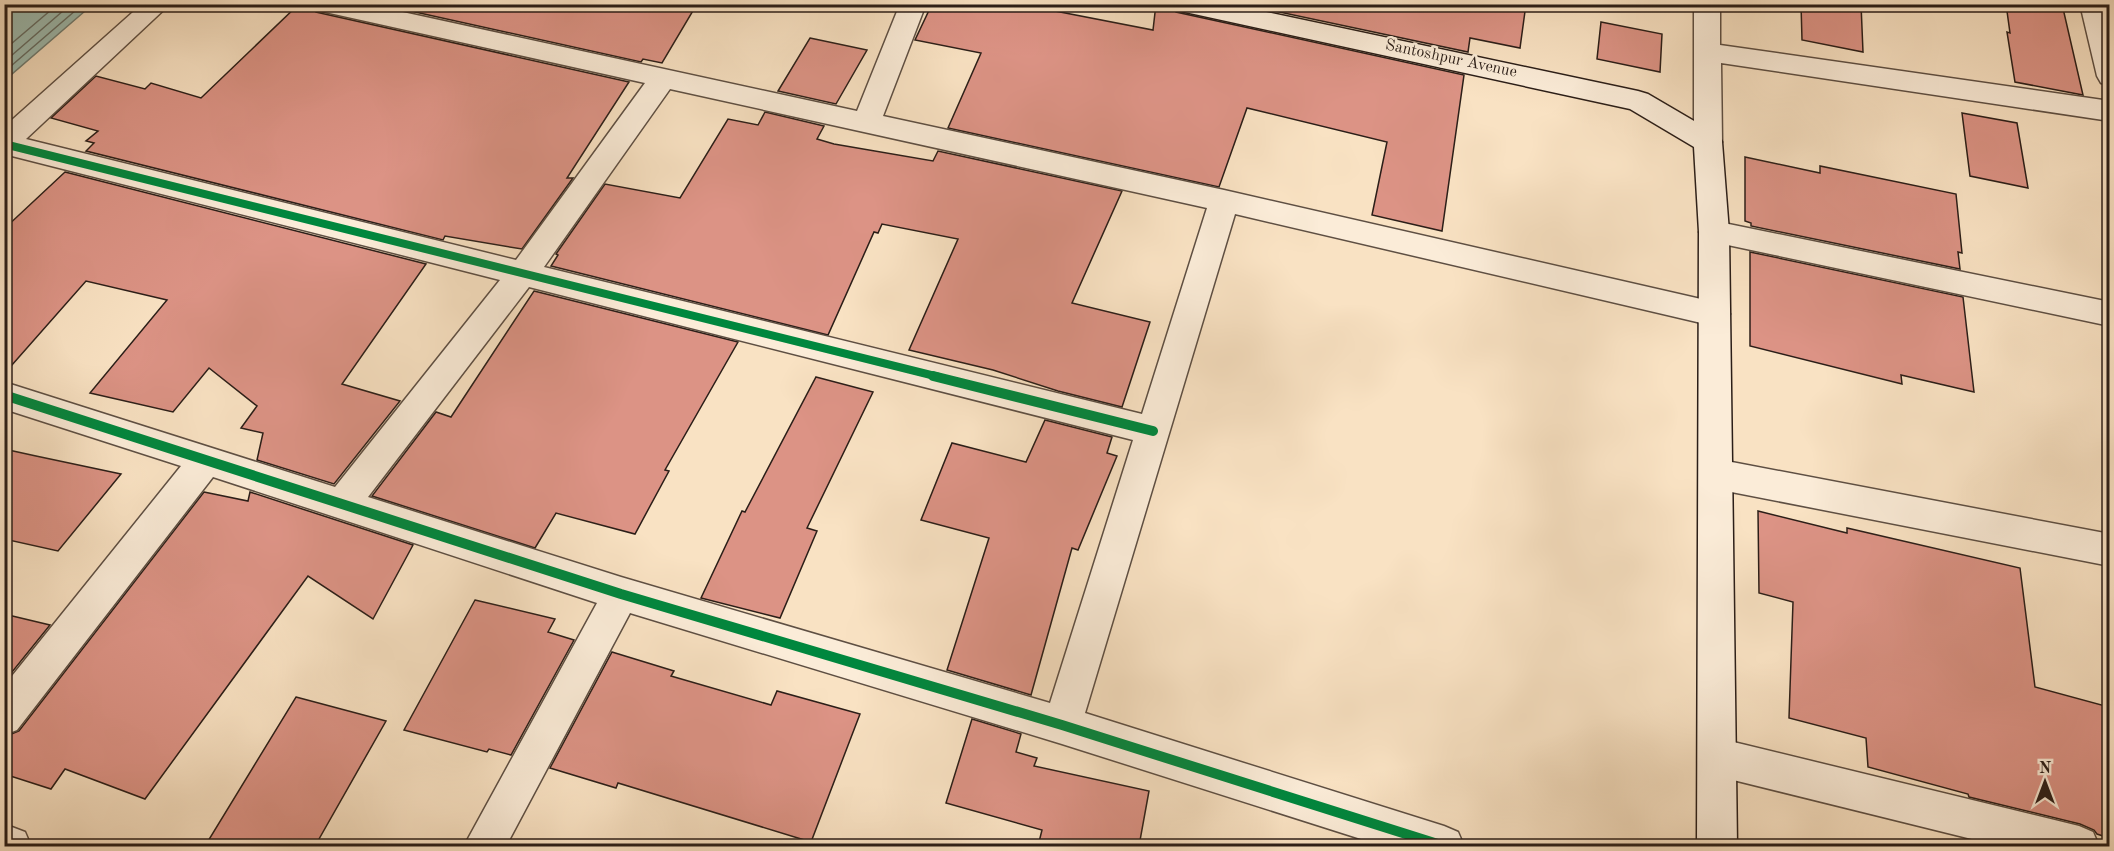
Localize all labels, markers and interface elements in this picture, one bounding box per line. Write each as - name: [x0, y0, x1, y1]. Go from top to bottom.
- street label: Santoshpur Avenue: [1384, 37, 1518, 81]
- north arrow: [2015, 752, 2075, 812]
- text: N: [2039, 761, 2052, 777]

